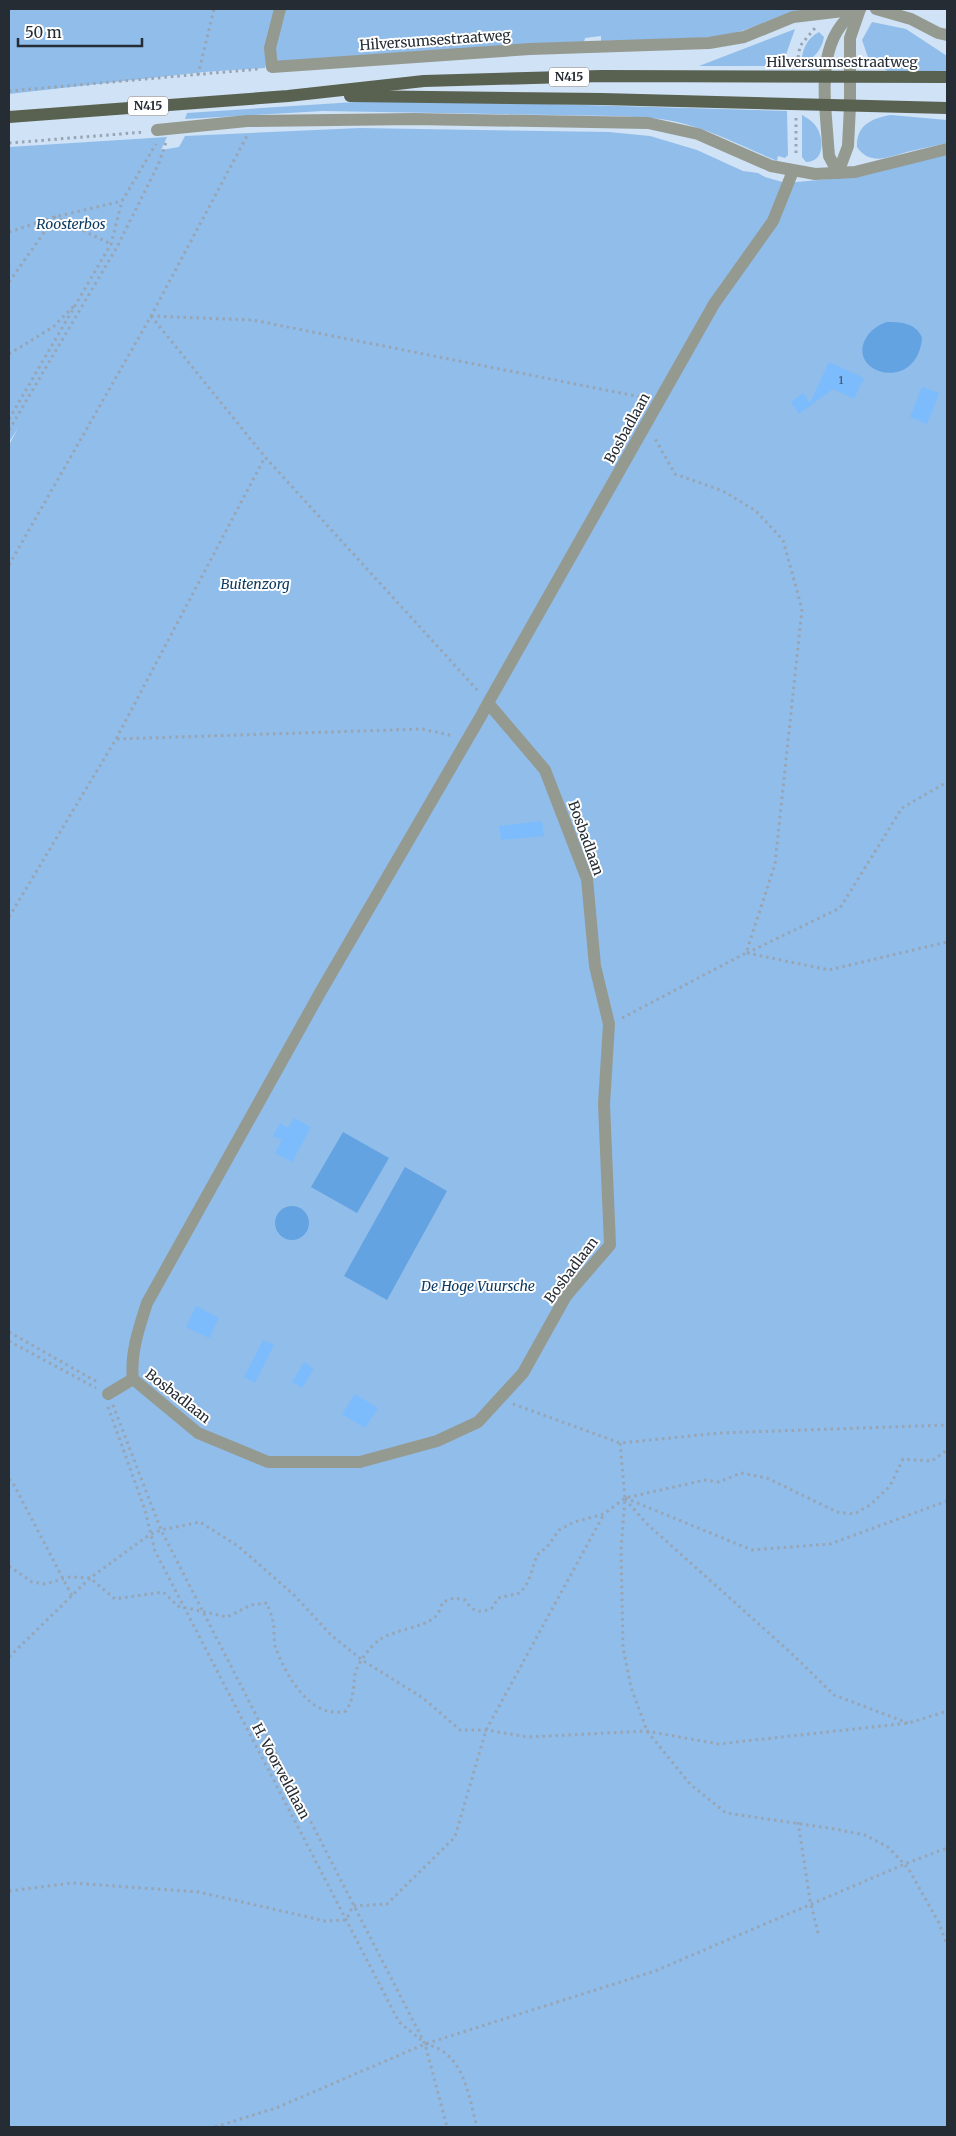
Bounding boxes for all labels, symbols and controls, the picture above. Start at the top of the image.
scale bar [18,15,141,47]
text: 50 m [25,23,62,42]
street label: Hilversumsestraatweg [359,26,512,54]
street label: Hilversumsestraatweg [766,53,918,71]
road number: N415 [549,68,589,86]
road number: N415 [128,96,168,115]
park label: Roosterbos [36,215,106,233]
house number: 1 [839,373,844,387]
street label: Bosbadlaan [600,390,654,466]
park label: Buitenzorg [220,575,290,593]
street label: Bosbadlaan [564,798,608,878]
street label: Bosbadlaan [540,1233,602,1307]
park label: De Hoge Vuursche [420,1277,535,1295]
street label: Bosbadlaan [142,1365,214,1427]
street label: H. Voorveldlaan [248,1720,314,1822]

